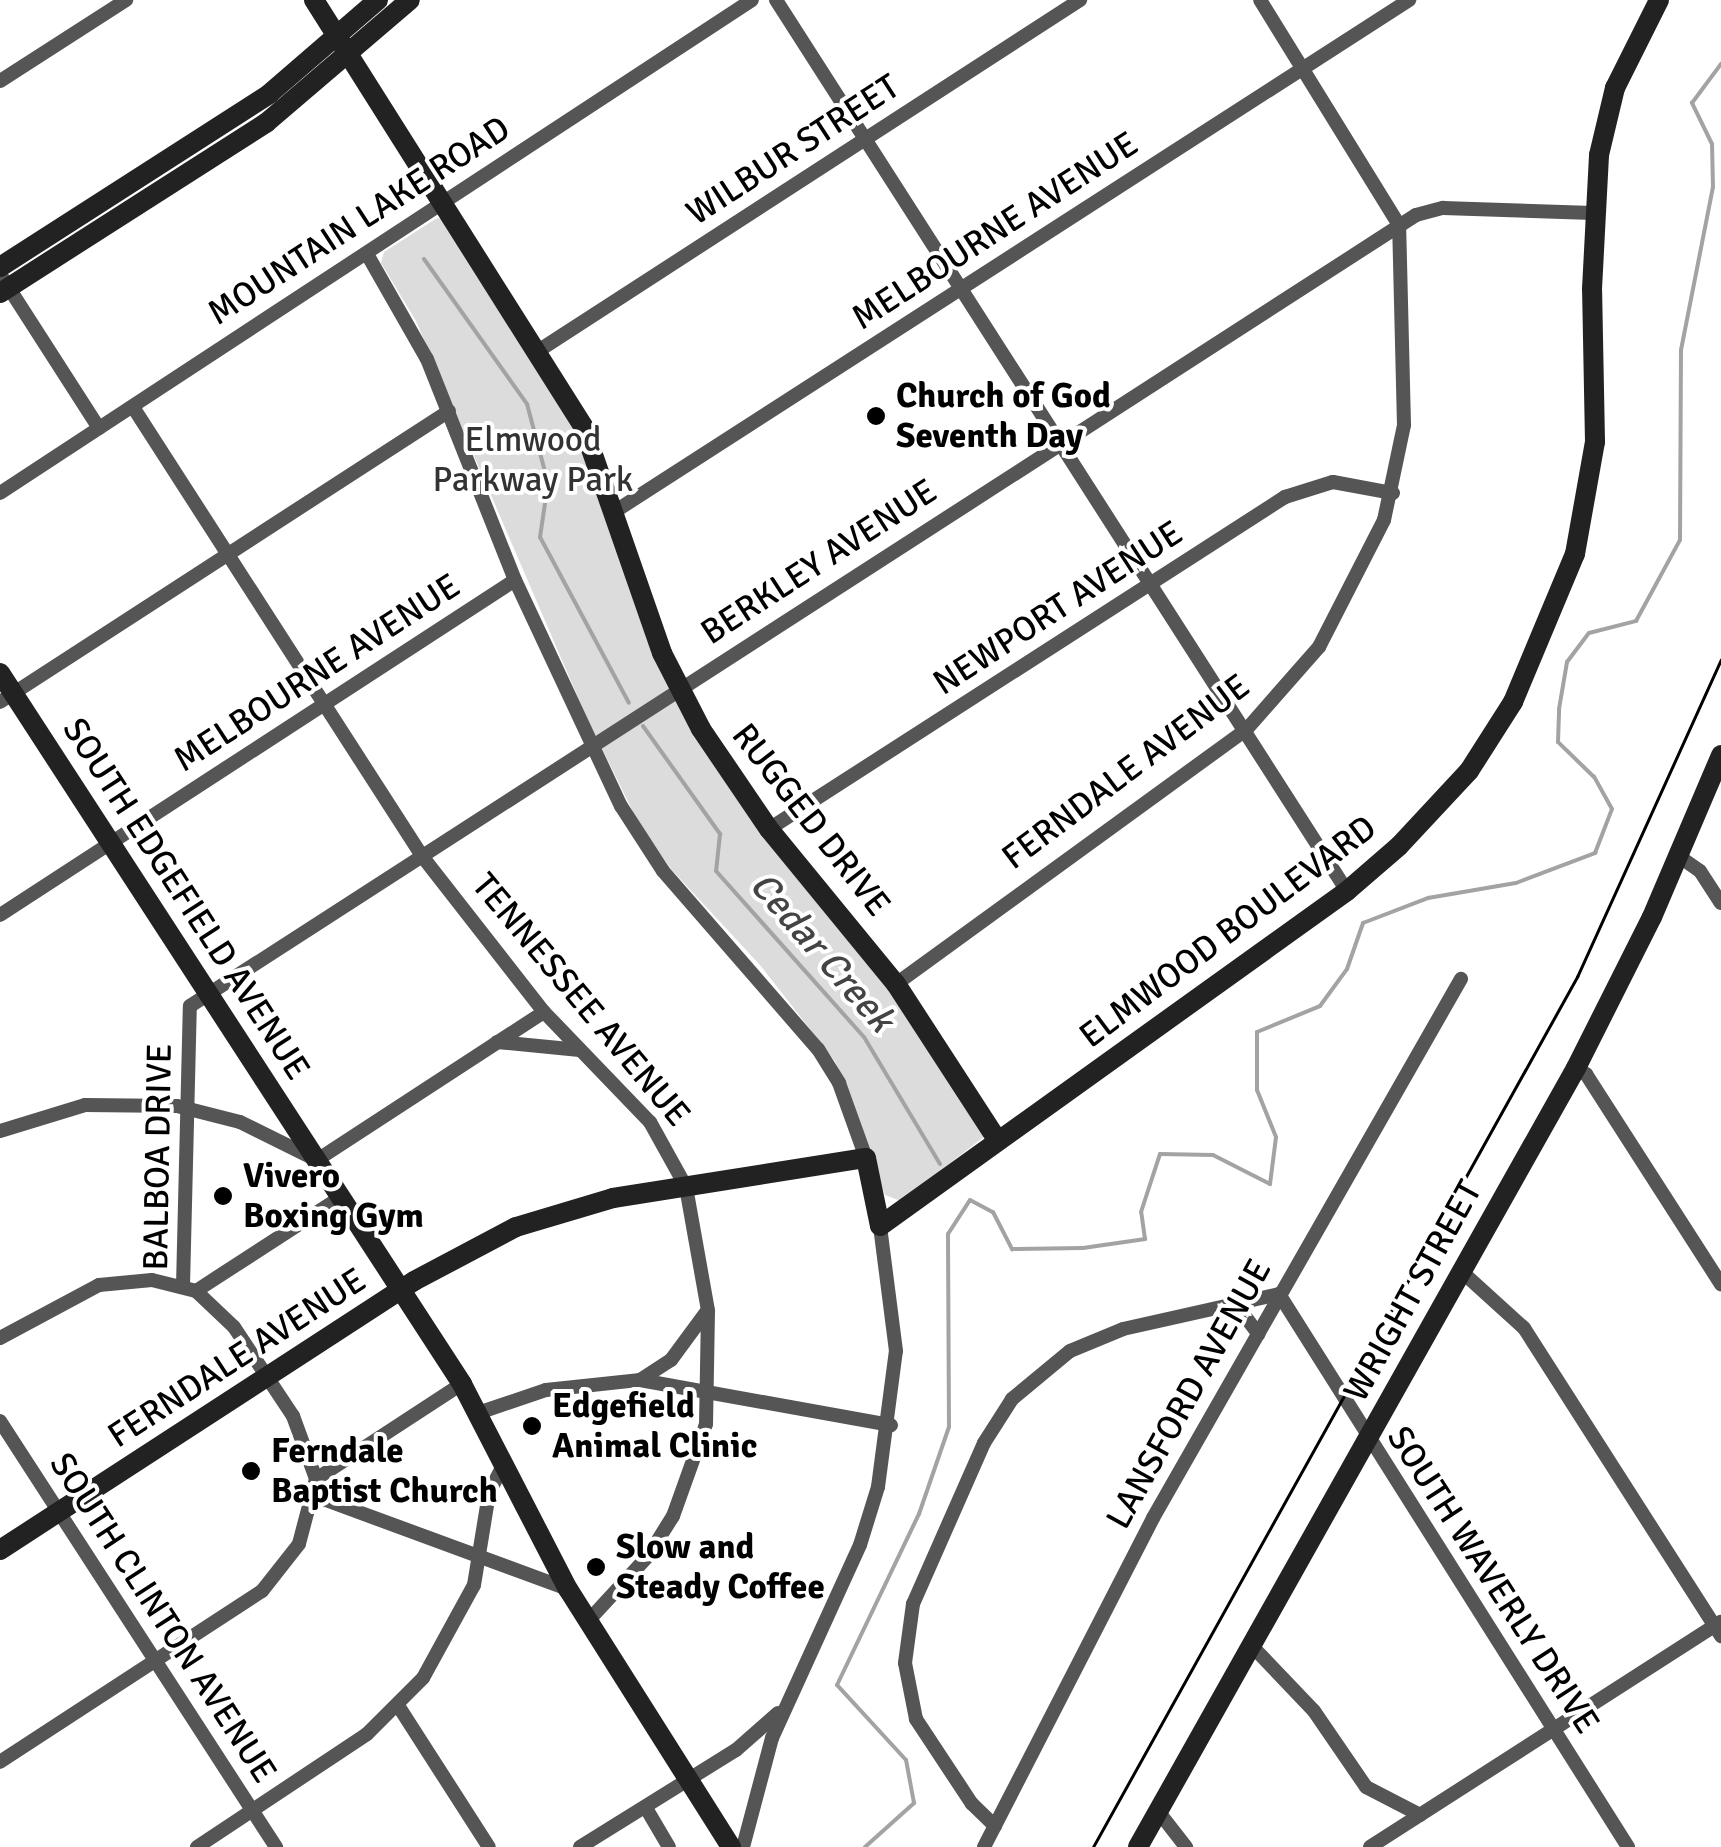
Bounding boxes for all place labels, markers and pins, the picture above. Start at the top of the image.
place label: Church of God Seventh Day [896,375,1111,457]
marker: Church of God Seventh Day [865,405,887,427]
place label: Vivero Boxing Gym [243,1155,424,1237]
marker: Vivero Boxing Gym [212,1185,234,1207]
place label: Edgefield Animal Clinic [552,1385,757,1467]
marker: Edgefield Animal Clinic [521,1415,543,1437]
place label: Ferndale Baptist Church [271,1430,498,1512]
marker: Ferndale Baptist Church [240,1460,262,1482]
place label: Slow and Steady Coffee [616,1526,825,1608]
marker: Slow and Steady Coffee [585,1556,607,1578]

